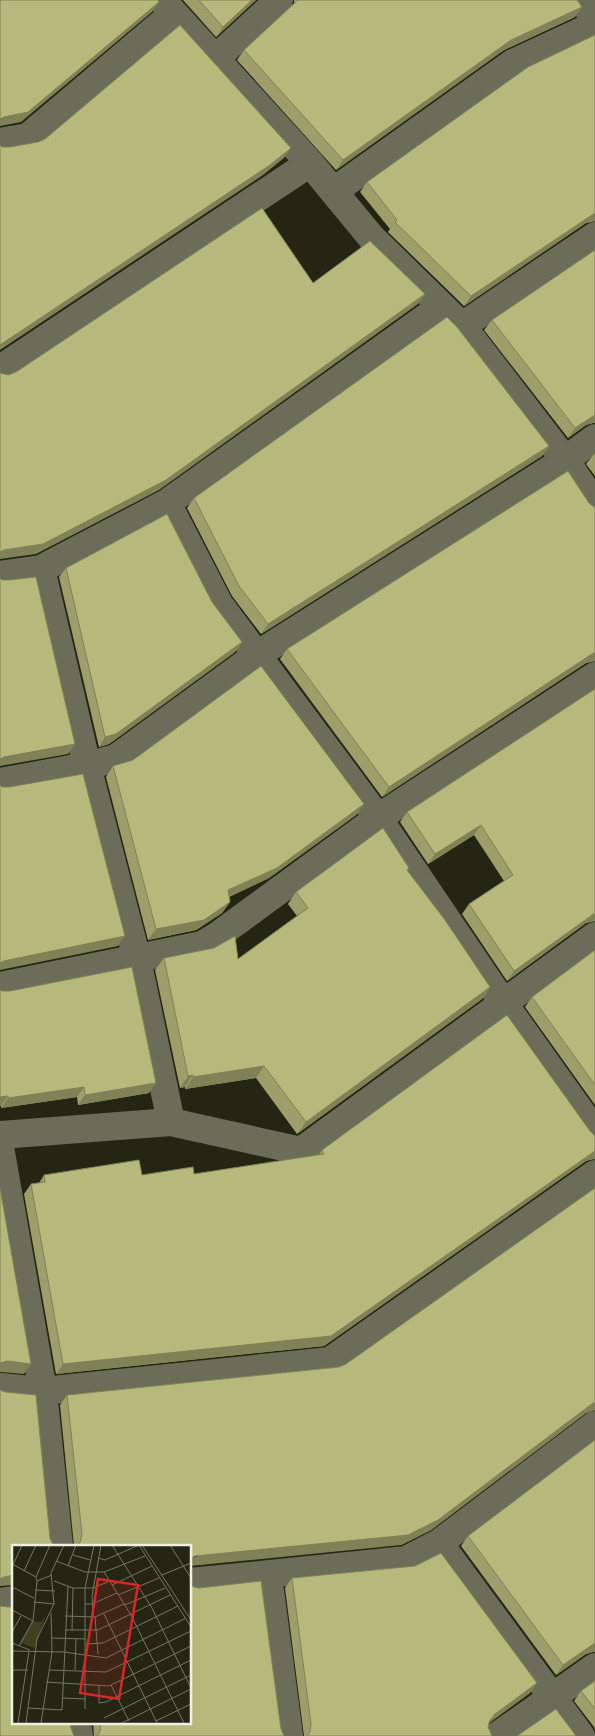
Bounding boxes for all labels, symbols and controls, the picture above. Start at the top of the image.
inset map [12,1545,191,1724]

